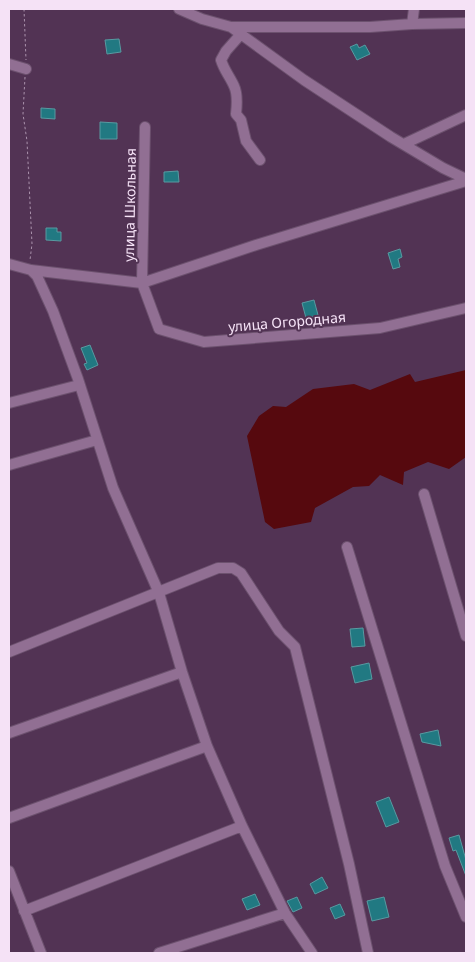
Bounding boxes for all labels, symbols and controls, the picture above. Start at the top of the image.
street label: улица Школьная [119,148,140,262]
street label: улица Огородная [227,307,347,336]

